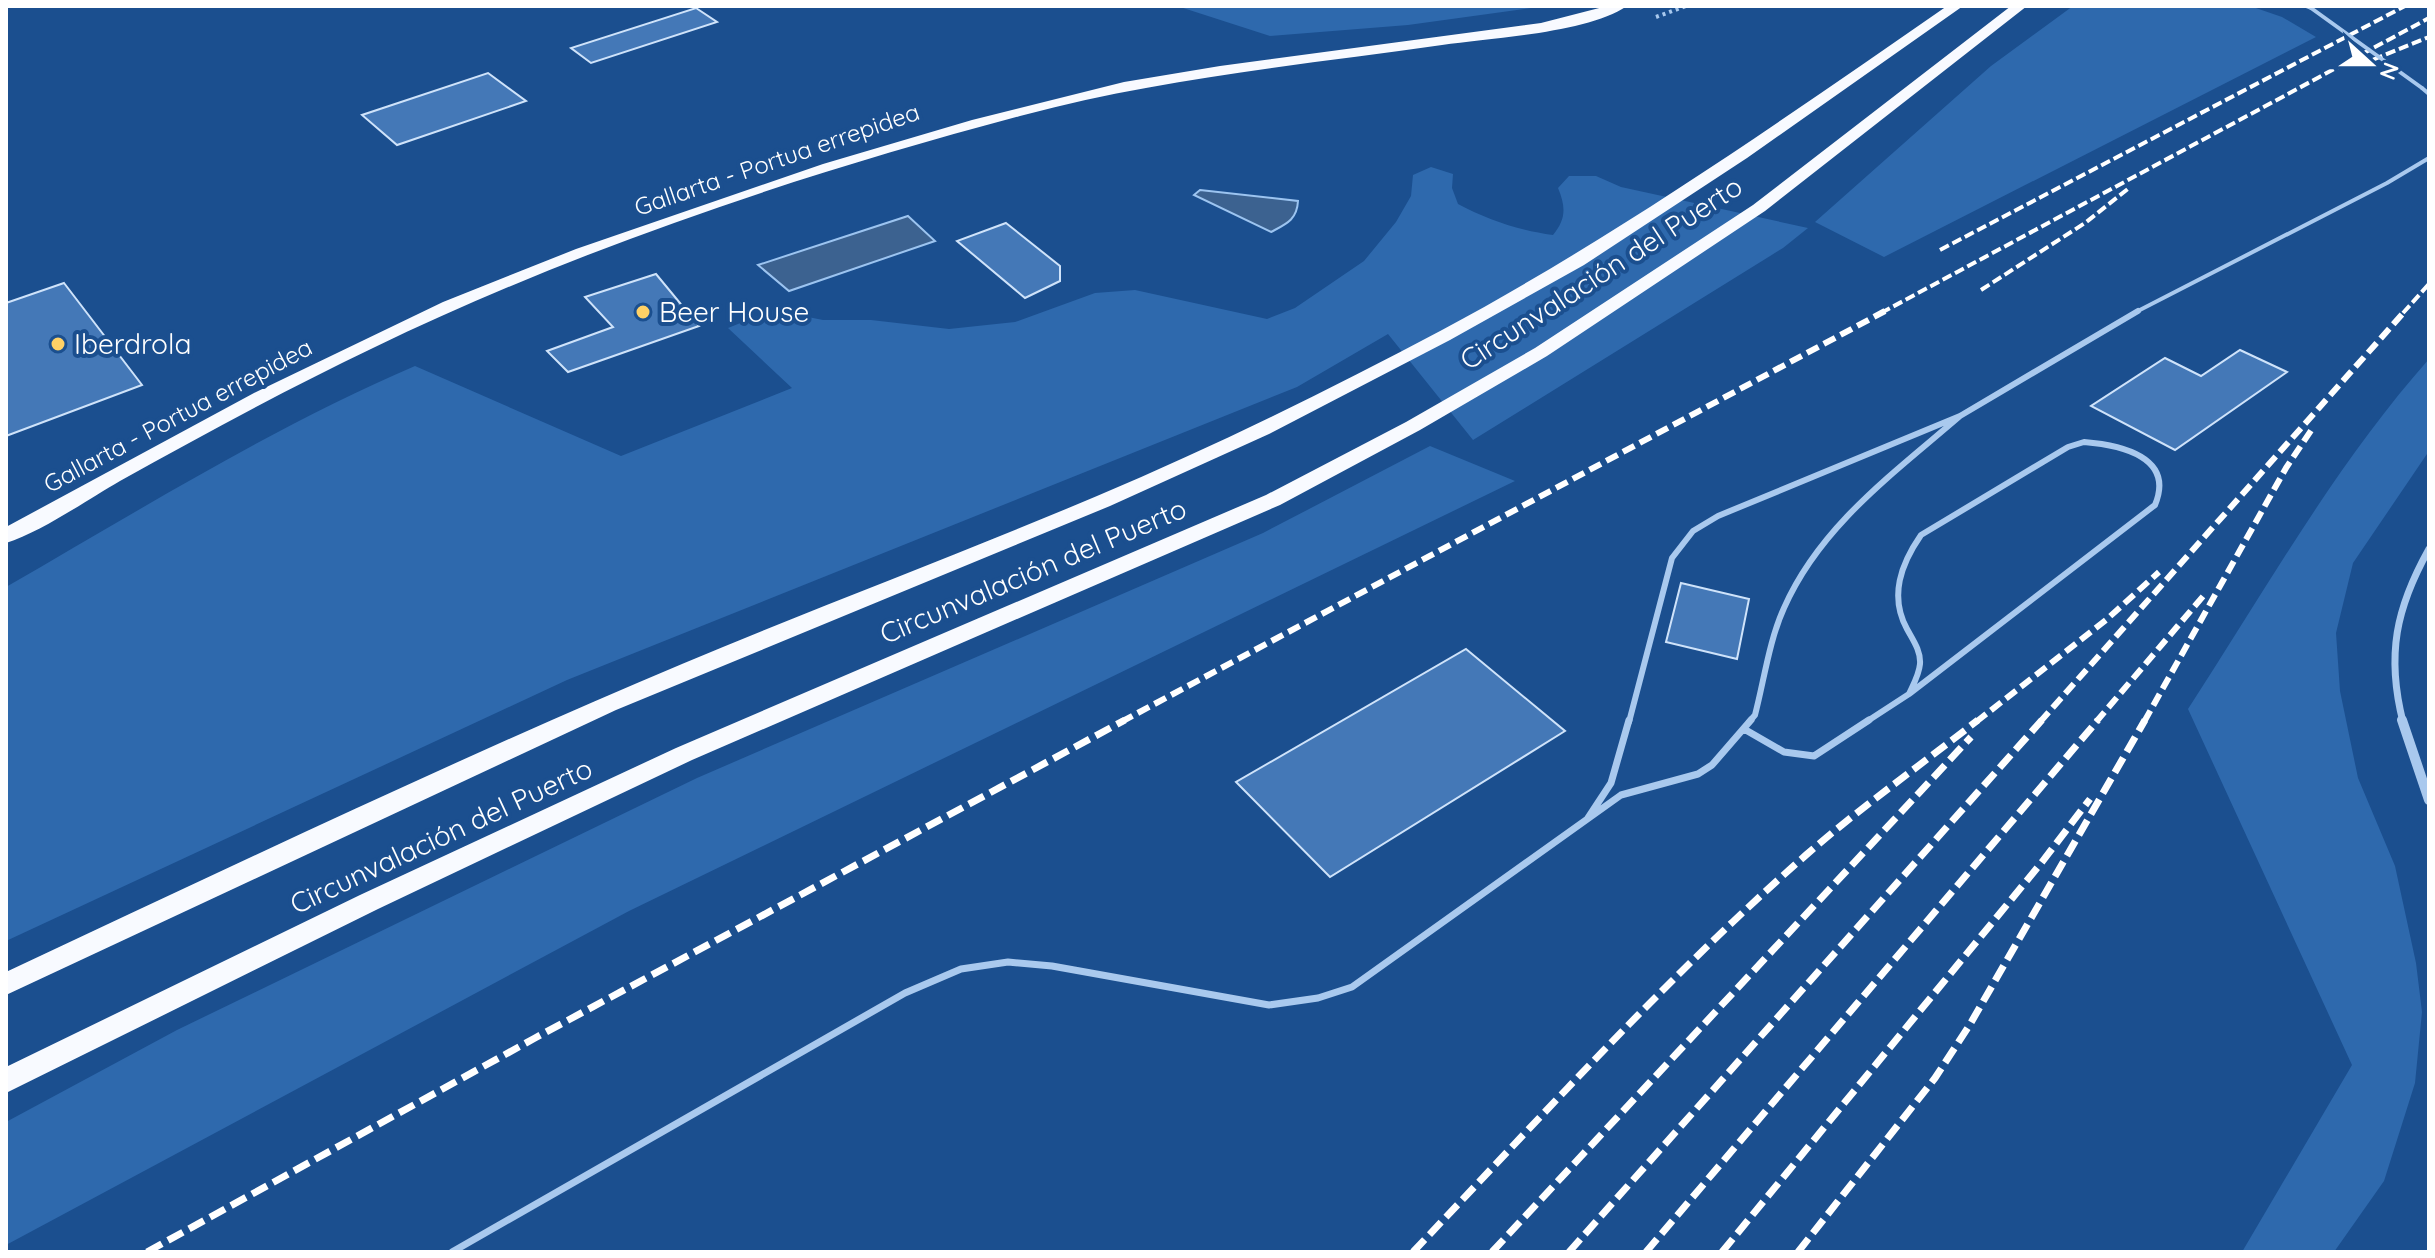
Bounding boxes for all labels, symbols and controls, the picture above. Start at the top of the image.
north arrow [2331,24,2411,104]
text: N [2374,59,2406,84]
street label: Gallarta - Portua errepidea [630,96,923,222]
street label: Circunvalación del Puerto [1453,168,1748,377]
place label: Beer House [659,294,809,329]
marker: Beer House [634,303,652,321]
place label: Iberdrola [74,326,191,361]
street label: Gallarta - Portua errepidea [38,332,317,499]
marker: Iberdrola [49,335,67,353]
street label: Circunvalación del Puerto [874,490,1191,651]
street label: Circunvalación del Puerto [284,750,598,921]

